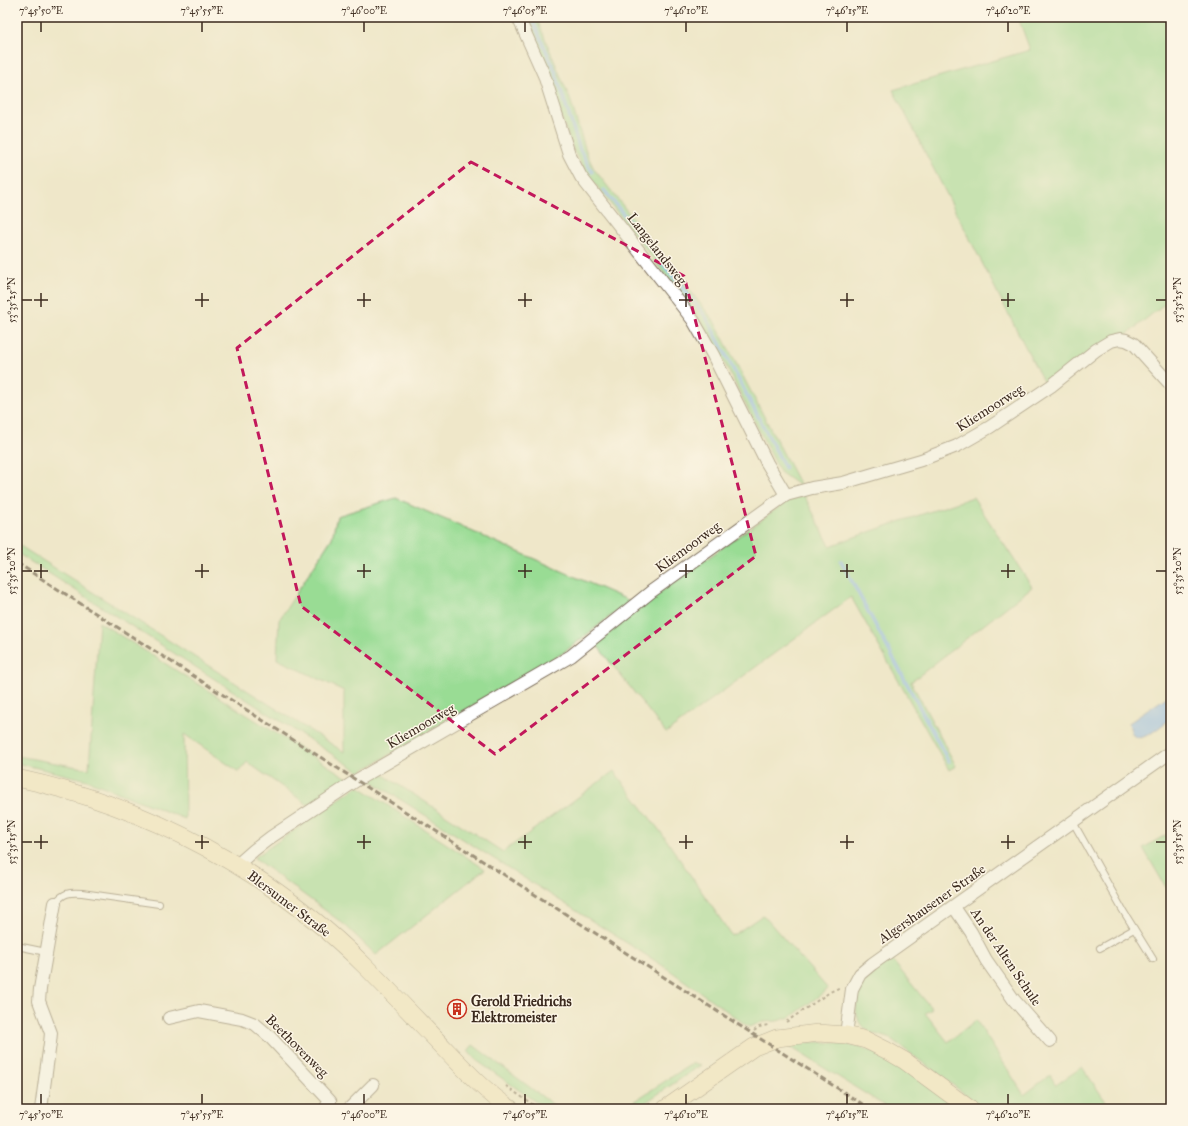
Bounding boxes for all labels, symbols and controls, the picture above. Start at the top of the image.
text: 7°45'50"E [19,5,63,17]
text: 7°45'55"E [181,5,223,17]
text: 7°46'00"E [341,5,387,17]
text: 7°46'05"E [503,5,547,17]
text: 7°46'10"E [664,5,708,17]
text: 7°46'15"E [826,5,868,17]
text: 7°46'20"E [986,5,1030,17]
street label: Langelandsweg [624,209,691,289]
text: 53°35'25"N [6,276,18,323]
text: 53°35'25"N [1172,276,1184,323]
street label: Kliemoorweg [953,380,1027,435]
street label: Kliemoorweg [652,517,724,576]
text: 53°35'20"N [6,547,18,595]
text: 53°35'20"N [1172,547,1184,595]
street label: Kliemoorweg [384,699,459,752]
text: 53°35'15"N [6,819,18,865]
text: 53°35'15"N [1172,819,1184,865]
street label: Algershausener Straße [874,861,989,948]
street label: Blersumer Straße [244,867,334,941]
street label: An der Alten Schule [966,904,1045,1009]
place label: Gerold Friedrichs Elektromeister [471,993,572,1026]
building icon: Gerold Friedrichs Elektromeister [446,998,468,1020]
street label: Beethovenweg [262,1011,332,1081]
text: 7°45'50"E [19,1109,63,1121]
text: 7°45'55"E [181,1109,223,1121]
text: 7°46'00"E [341,1109,387,1121]
text: 7°46'05"E [503,1109,547,1121]
text: 7°46'10"E [664,1109,708,1121]
text: 7°46'15"E [826,1109,868,1121]
text: 7°46'20"E [986,1109,1030,1121]

